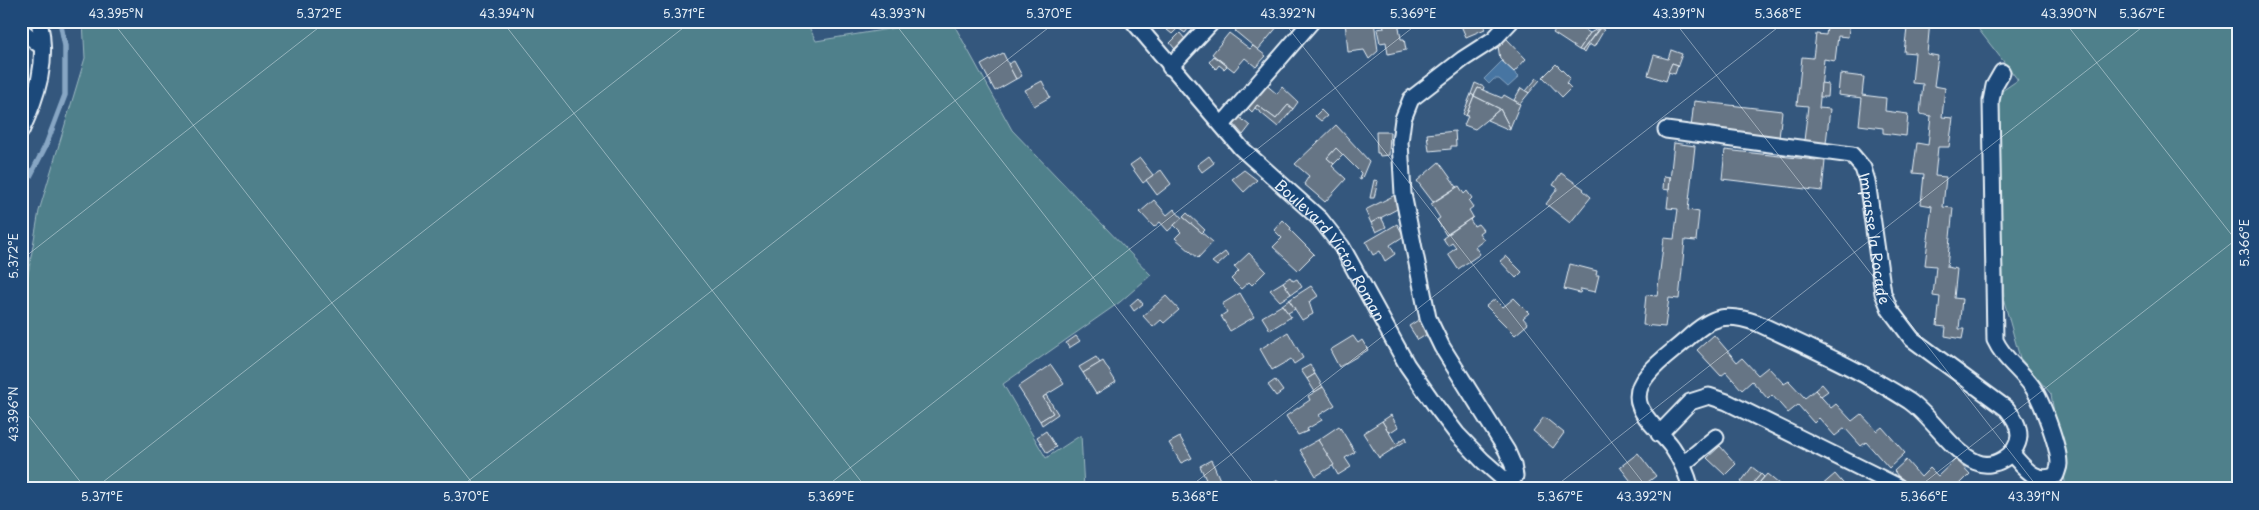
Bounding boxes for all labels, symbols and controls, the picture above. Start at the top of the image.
text: 43.395°N [88,4,144,22]
text: 5.372°E [296,4,342,22]
text: 43.394°N [479,4,535,22]
text: 5.371°E [663,4,705,22]
text: 43.393°N [870,4,926,22]
text: 5.370°E [1026,4,1072,22]
text: 43.392°N [1260,4,1316,22]
text: 5.369°E [1390,4,1437,22]
text: 43.391°N [1653,4,1705,22]
text: 5.368°E [1754,4,1802,22]
text: 43.390°N [2041,4,2097,22]
text: 5.367°E [2119,4,2165,22]
street label: Impasse la Rocade [1854,169,1898,307]
street label: Boulevard Victor Roman [1271,173,1392,325]
text: 5.366°E [2235,219,2253,267]
text: 5.372°E [4,233,22,279]
text: 43.396°N [4,386,22,442]
text: 5.371°E [81,487,123,505]
text: 5.370°E [443,487,489,505]
text: 5.369°E [808,487,855,505]
text: 5.368°E [1171,487,1219,505]
text: 5.367°E [1537,487,1583,505]
text: 43.392°N [1616,487,1672,505]
text: 5.366°E [1900,487,1948,505]
text: 43.391°N [2008,487,2060,505]

